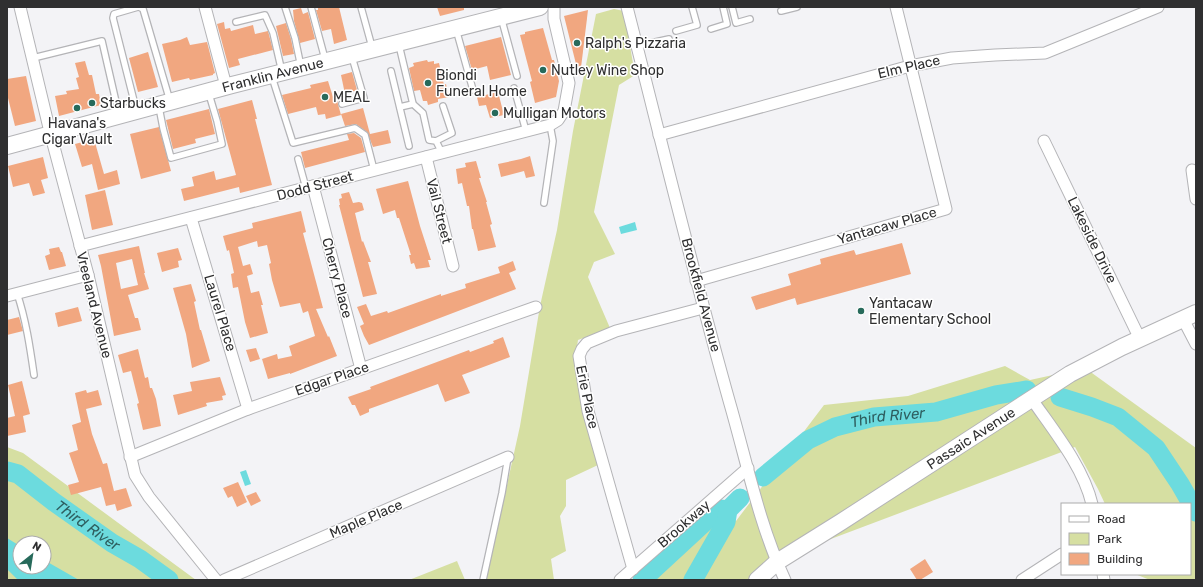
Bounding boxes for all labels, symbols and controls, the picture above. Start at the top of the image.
place label: Ralph's Pizzaria [585,35,686,52]
marker: Ralph's Pizzaria [572,38,582,48]
street label: Elm Place [876,52,942,82]
street label: Franklin Avenue [220,54,325,96]
place label: Nutley Wine Shop [551,62,664,79]
marker: Nutley Wine Shop [538,65,548,75]
place label: Biondi Funeral Home [436,67,527,100]
marker: Biondi Funeral Home [423,78,433,88]
place label: MEAL [333,89,370,106]
marker: MEAL [320,92,330,102]
place label: Starbucks [100,95,166,112]
marker: Starbucks [87,98,97,108]
marker: Havana's Cigar Vault [72,103,82,113]
place label: Mulligan Motors [503,105,606,122]
marker: Mulligan Motors [490,108,500,118]
place label: Havana's Cigar Vault [42,115,113,148]
street label: Dodd Street [275,168,355,204]
street label: Vail Street [423,177,455,246]
street label: Lakeside Drive [1064,194,1120,286]
street label: Yantacaw Place [835,204,939,248]
street label: Cherry Place [318,236,356,320]
street label: Brookfield Avenue [678,236,724,354]
street label: Vreeland Avenue [73,250,116,360]
street label: Laurel Place [200,272,240,354]
place label: Yantacaw Elementary School [869,295,991,328]
marker: Yantacaw Elementary School [856,306,866,316]
street label: Edgar Place [293,358,371,400]
street label: Erie Place [572,364,602,430]
street label: Passaic Avenue [923,403,1018,473]
water label: Third River [848,404,927,432]
street label: Maple Place [327,496,405,542]
street label: Brookway [654,496,714,551]
water label: Third River [52,497,124,555]
legend [1061,503,1191,575]
text: Road [1097,512,1125,526]
text: Park [1097,532,1123,546]
north arrow [12,535,52,575]
text: N [30,539,43,554]
text: Building [1097,552,1143,566]

